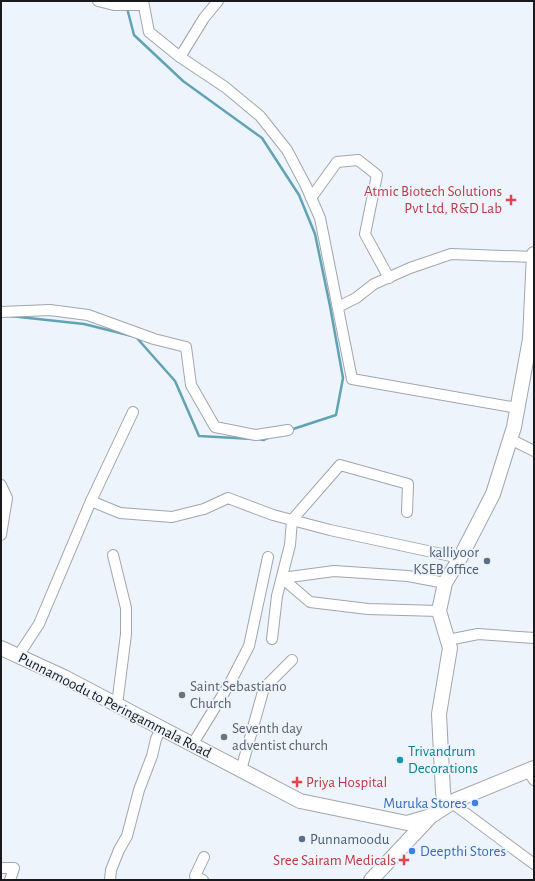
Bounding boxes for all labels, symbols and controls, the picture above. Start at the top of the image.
place label: Atmic Biotech Solutions Pvt Ltd, R&D Lab [364,184,502,216]
marker: Atmic Biotech Solutions Pvt Ltd, R&D Lab [505,194,517,206]
place label: kalliyoor KSEB office [413,545,479,577]
marker: kalliyoor KSEB office [482,556,492,566]
street label: Punnamoodu to Peringammala Road [16,650,214,761]
place label: Saint Sebastiano Church [190,679,287,711]
marker: Saint Sebastiano Church [177,690,187,700]
place label: Seventh day adventist church [232,721,328,753]
marker: Seventh day adventist church [219,732,229,742]
place label: Trivandrum Decorations [408,744,478,776]
marker: Trivandrum Decorations [395,755,405,765]
place label: Priya Hospital [306,775,387,790]
marker: Priya Hospital [291,776,303,788]
place label: Muruka Stores [383,796,467,811]
marker: Muruka Stores [470,798,480,808]
place label: Punnamoodu [310,832,390,847]
marker: Punnamoodu [297,834,307,844]
place label: Deepthi Stores [420,844,506,859]
marker: Deepthi Stores [407,846,417,856]
place label: Sree Sairam Medicals [273,853,396,868]
marker: Sree Sairam Medicals [399,855,409,865]

